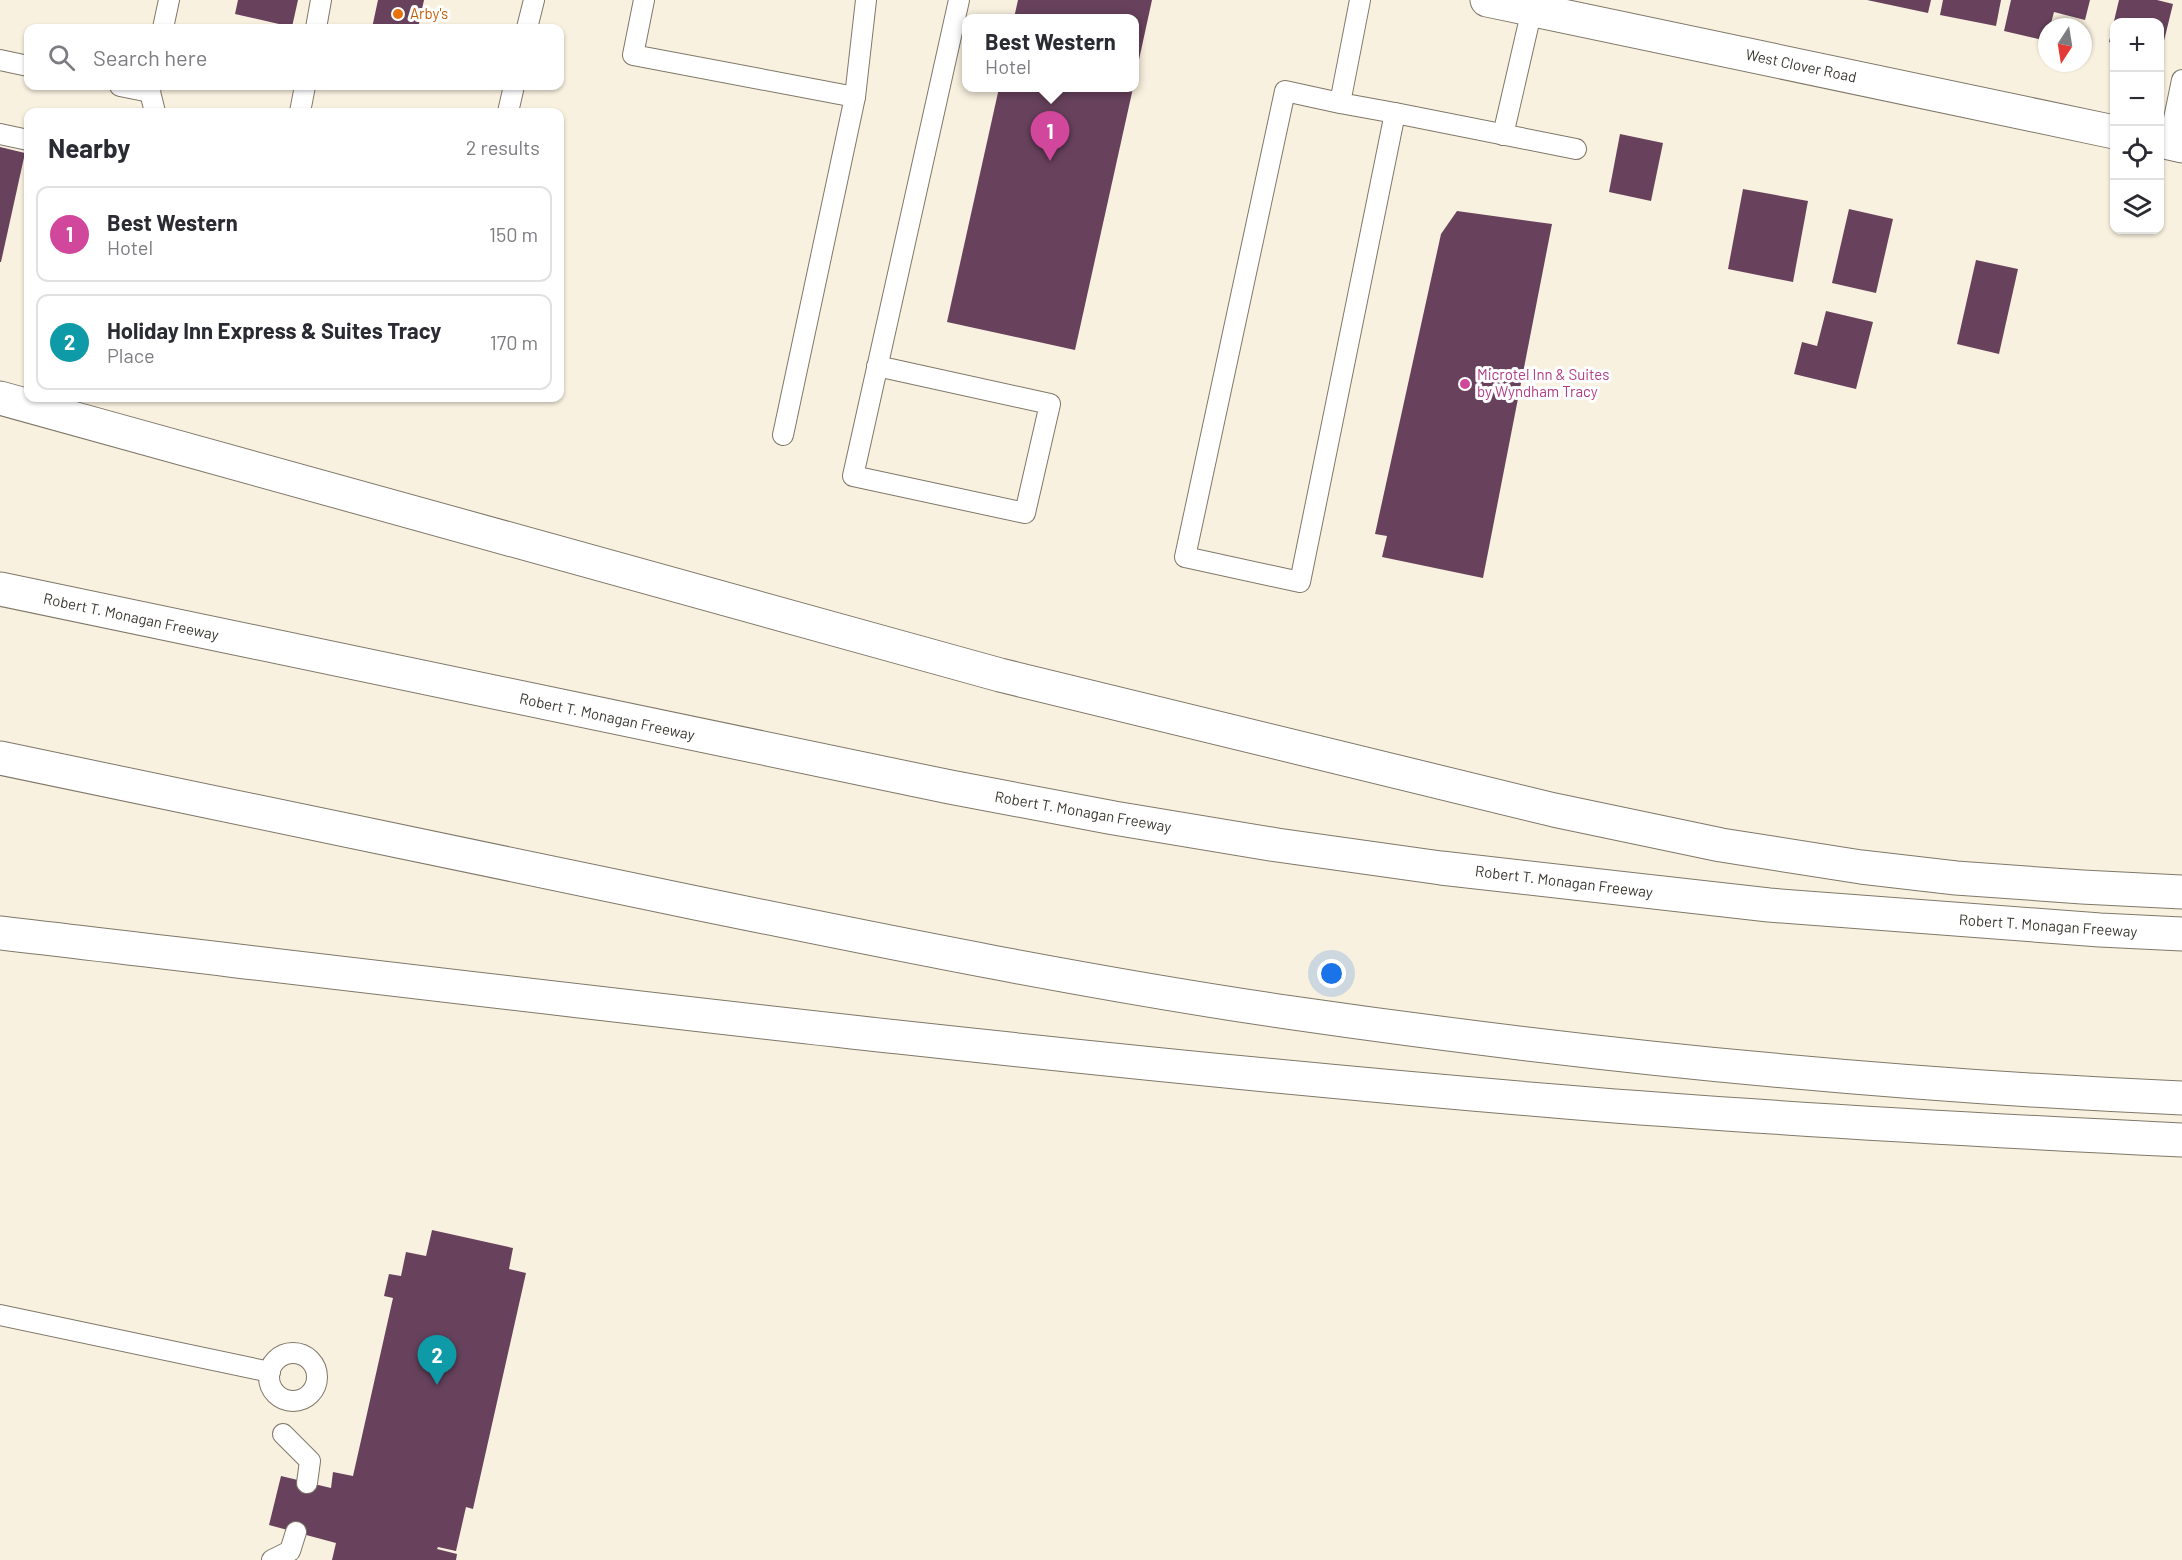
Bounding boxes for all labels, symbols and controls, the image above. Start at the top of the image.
place label: Arby's [410,4,448,22]
marker: Arby's [391,7,405,21]
popup [962,14,1139,92]
north arrow [2038,18,2092,72]
map controls [2110,18,2164,234]
button: + [2110,18,2164,72]
search box [24,24,564,90]
text: Best Western [985,28,1116,54]
icon: search [45,41,78,74]
text: Search here [93,44,207,70]
street label: West Clover Road [1744,44,1858,86]
text: Hotel [985,54,1031,78]
button: − [2110,72,2164,126]
pin: 1 [1030,112,1070,161]
button: locate [2110,126,2164,180]
text: Nearby [48,132,130,163]
text: 2 results [466,135,540,159]
button: layers [2110,180,2164,234]
text: Best Western [107,209,238,235]
text: 1 [66,222,73,246]
text: 150 m [489,222,538,246]
text: Hotel [107,235,153,259]
text: Holiday Inn Express & Suites Tracy [107,317,441,343]
text: 2 [64,330,75,354]
text: 170 m [490,330,538,354]
text: Place [107,343,155,367]
place label: Microtel Inn & Suites by Wyndham Tracy [1477,365,1609,400]
marker: Microtel Inn & Suites by Wyndham Tracy [1458,377,1472,391]
street label: Robert T. Monagan Freeway [42,589,221,643]
street label: Robert T. Monagan Freeway [518,689,697,743]
street label: Robert T. Monagan Freeway [994,787,1173,835]
street label: Robert T. Monagan Freeway [1474,861,1654,901]
street label: Robert T. Monagan Freeway [1958,910,2138,940]
your location [1317,959,1346,988]
pin: 2 [418,1336,456,1385]

